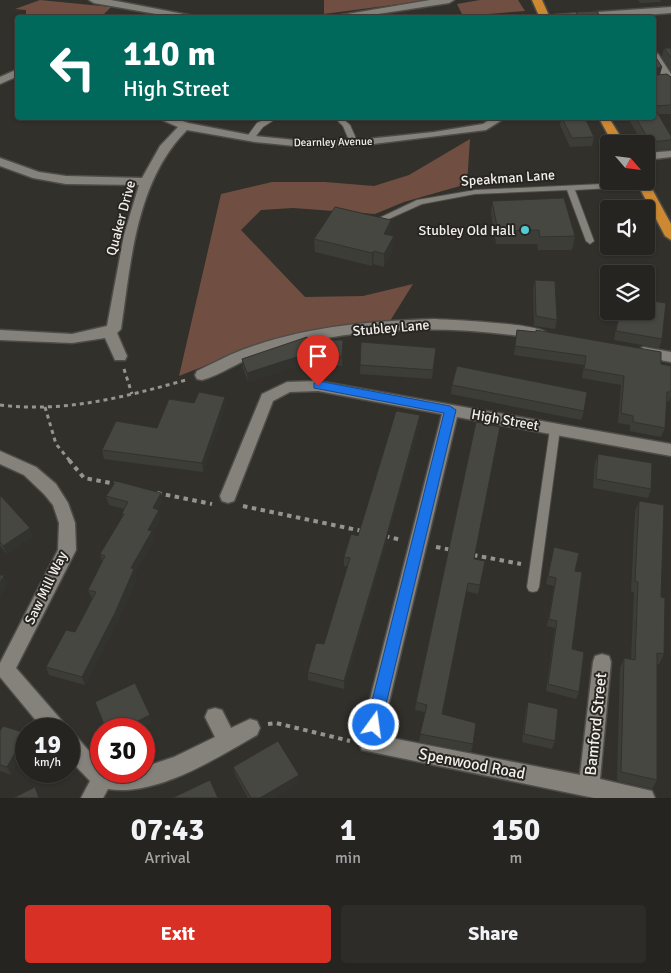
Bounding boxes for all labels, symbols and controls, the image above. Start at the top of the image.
text: 110 m [123,32,216,75]
icon: left [40,35,105,100]
text: High Street [123,75,230,102]
street label: Dearnley Avenue [294,135,372,149]
north arrow [600,135,655,190]
map controls [600,135,655,320]
street label: Speakman Lane [460,166,556,190]
street label: Quaker Drive [103,179,139,257]
button: sound [600,200,655,255]
place label: Stubley Old Hall [419,222,515,239]
marker: Stubley Old Hall [519,224,531,236]
button: layers [600,265,655,320]
street label: Stubley Lane [352,316,430,340]
pin [297,335,339,386]
icon: arrive [304,342,332,370]
street label: High Street [470,406,540,434]
street label: Saw Mill Way [21,548,71,627]
street label: Bamford Street [581,671,611,777]
position arrow [347,698,399,750]
speed limit sign: 30 [90,718,155,783]
text: 19 [34,729,61,760]
street label: Spenwood Road [417,744,527,784]
text: km/h [34,755,61,770]
text: 07:43 [131,812,204,849]
text: 1 [340,812,356,849]
text: 150 [492,812,540,849]
text: Arrival [144,848,191,868]
text: min [335,848,361,868]
text: m [510,848,522,868]
button: Exit [25,905,331,963]
button: Share [341,905,646,963]

